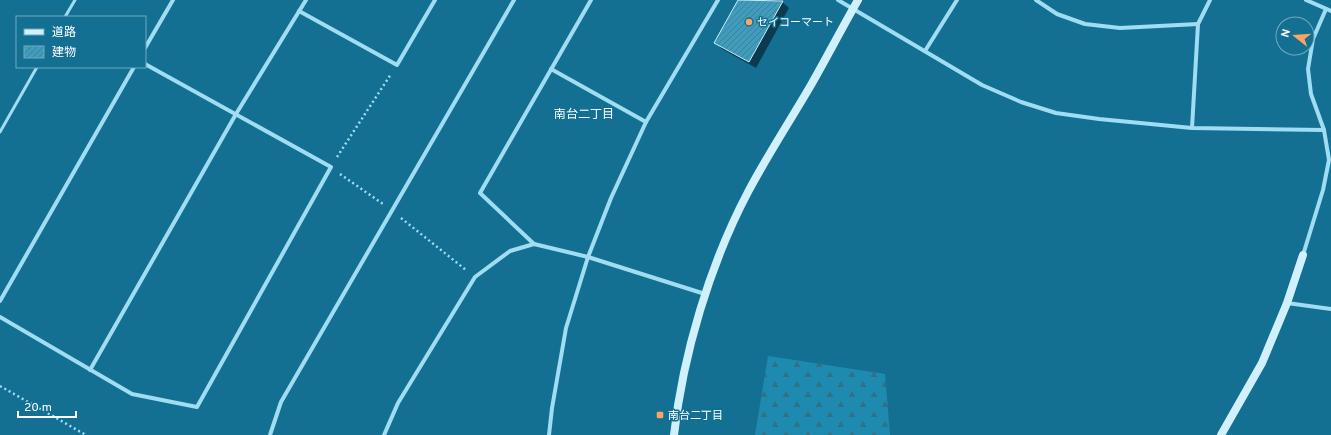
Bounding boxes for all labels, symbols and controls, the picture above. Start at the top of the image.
legend [16,16,146,68]
place label: セイコーマート [757,16,834,30]
north arrow [1275,16,1315,56]
marker: セイコーマート [744,17,754,27]
text: 道路 [52,25,76,41]
text: N [1279,28,1294,39]
text: 建物 [52,45,76,61]
district label: 南台二丁目 [554,107,614,123]
scale bar [18,393,76,419]
text: 20 m [24,400,52,416]
place label: 南台二丁目 [668,409,723,423]
marker: 南台二丁目 [655,410,665,420]

